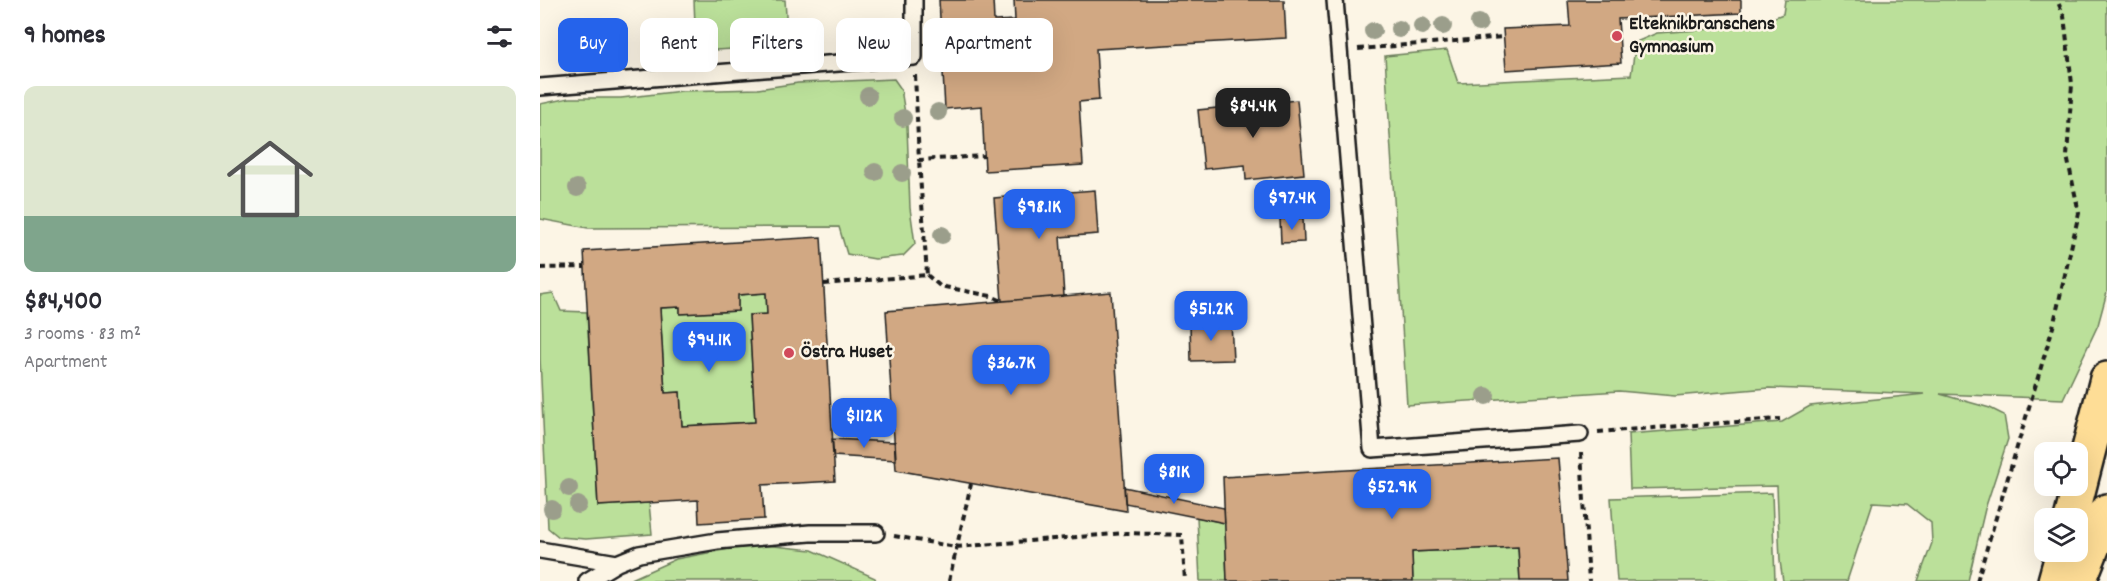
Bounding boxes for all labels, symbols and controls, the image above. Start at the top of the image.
place label: Elteknikbranschens Gymnasium [1629,11,1775,62]
text: 9 homes [24,18,106,55]
chip: Buy [558,18,628,72]
chip: Rent [640,18,718,72]
chip: Filters [730,18,824,72]
chip: New [836,18,911,72]
chip: Apartment [923,18,1053,72]
icon: filters [483,20,516,53]
marker: Elteknikbranschens Gymnasium [1610,29,1624,43]
pin: $84.4K [1204,88,1302,139]
text: $84.4K [1229,93,1277,121]
icon: home [216,125,324,233]
pin: $97.4K [1243,180,1341,231]
text: $97.4K [1268,185,1316,213]
pin: $98.1K [990,189,1088,240]
text: $98.1K [1017,194,1061,222]
text: $84,400 [24,284,102,321]
pin: $51.2K [1162,291,1260,342]
text: $51.2K [1188,296,1234,324]
text: 3 rooms · 83 m² [24,321,141,349]
pin: $94.1K [660,322,758,373]
text: $94.1K [687,327,731,355]
place label: Östra Huset [801,339,893,367]
pin: $36.7K [962,345,1060,396]
marker: Östra Huset [782,346,796,360]
text: Apartment [24,349,107,377]
text: $36.7K [986,350,1036,378]
pin: $112K [822,398,906,449]
text: $112K [846,403,882,431]
map controls [2034,442,2088,562]
button: locate [2034,442,2088,496]
pin: $81K [1138,454,1210,505]
text: $81K [1158,459,1190,487]
pin: $52.9K [1343,469,1441,520]
text: $52.9K [1367,474,1417,502]
button: layers [2034,508,2088,562]

